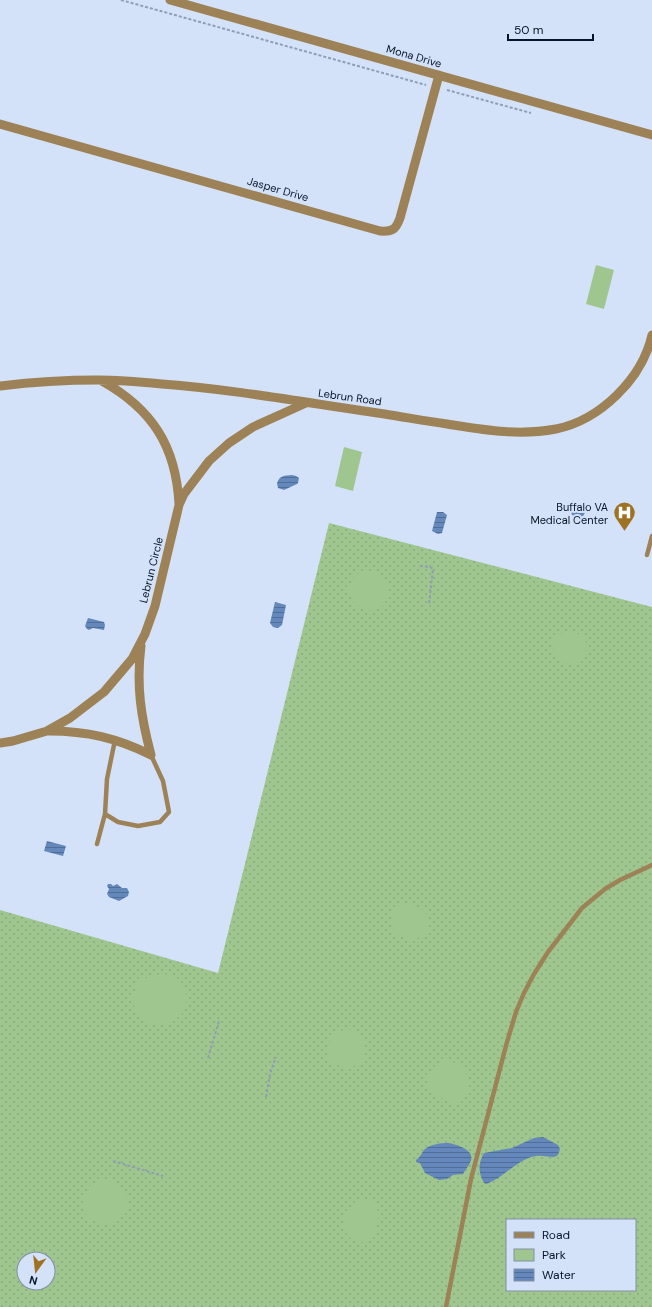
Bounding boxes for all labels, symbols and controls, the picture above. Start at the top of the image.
scale bar [508,16,593,42]
text: 50 m [514,22,543,38]
street label: Mona Drive [385,41,443,71]
street label: Jasper Drive [246,174,310,204]
street label: Lebrun Road [317,386,383,408]
place label: Buffalo VA Medical Center [530,500,608,527]
hospital icon: Buffalo VA Medical Center [611,500,637,533]
street label: Lebrun Circle [136,535,166,605]
legend [506,1219,636,1291]
text: Road [542,1227,570,1243]
text: Park [542,1247,566,1263]
north arrow [16,1251,56,1291]
text: Water [542,1267,576,1283]
text: N [28,1273,39,1288]

